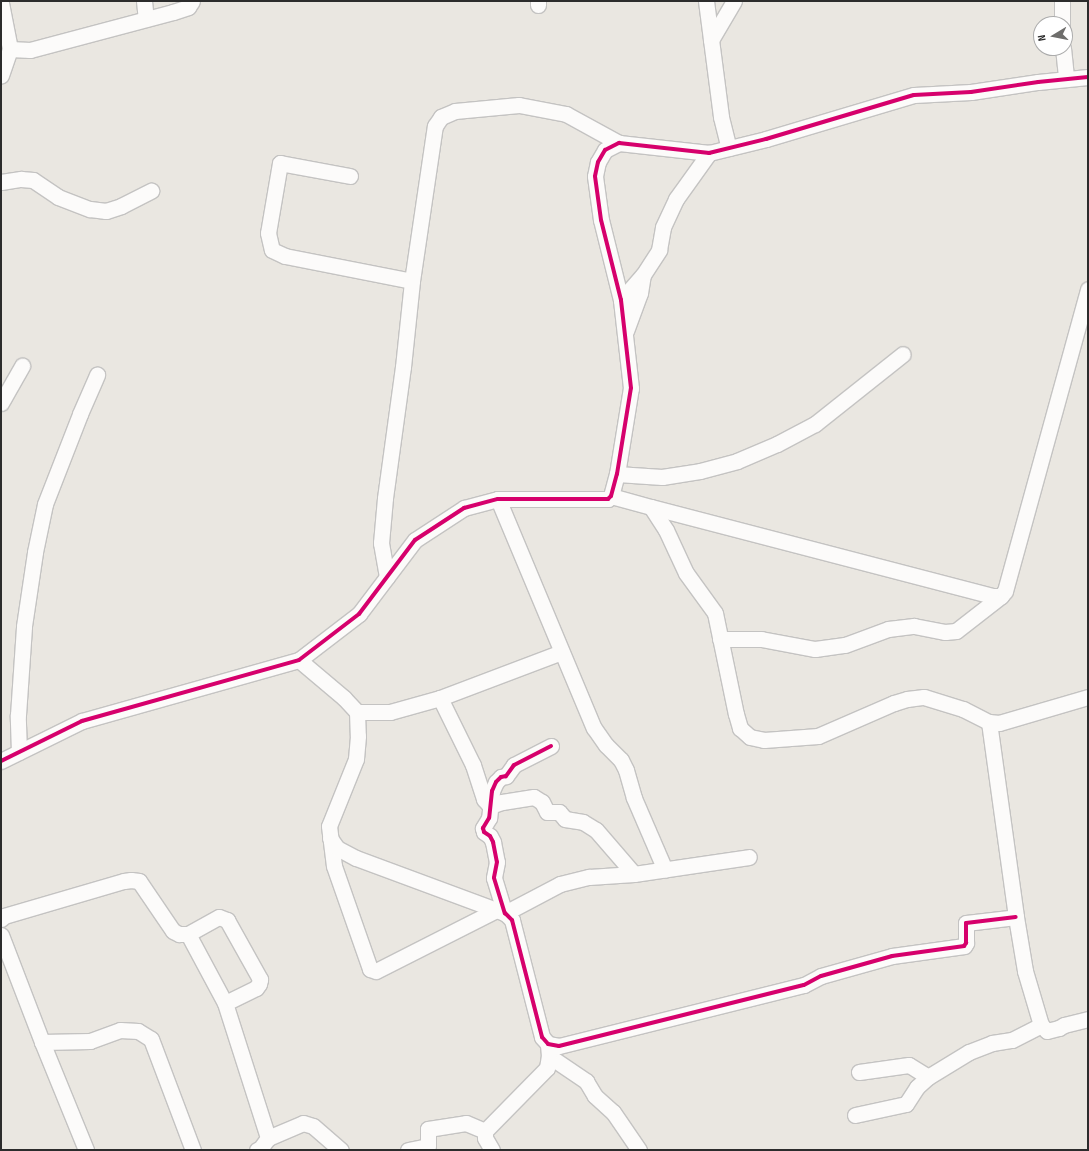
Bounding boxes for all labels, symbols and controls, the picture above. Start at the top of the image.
north arrow [1033,16,1073,56]
text: N [1035,34,1049,42]

